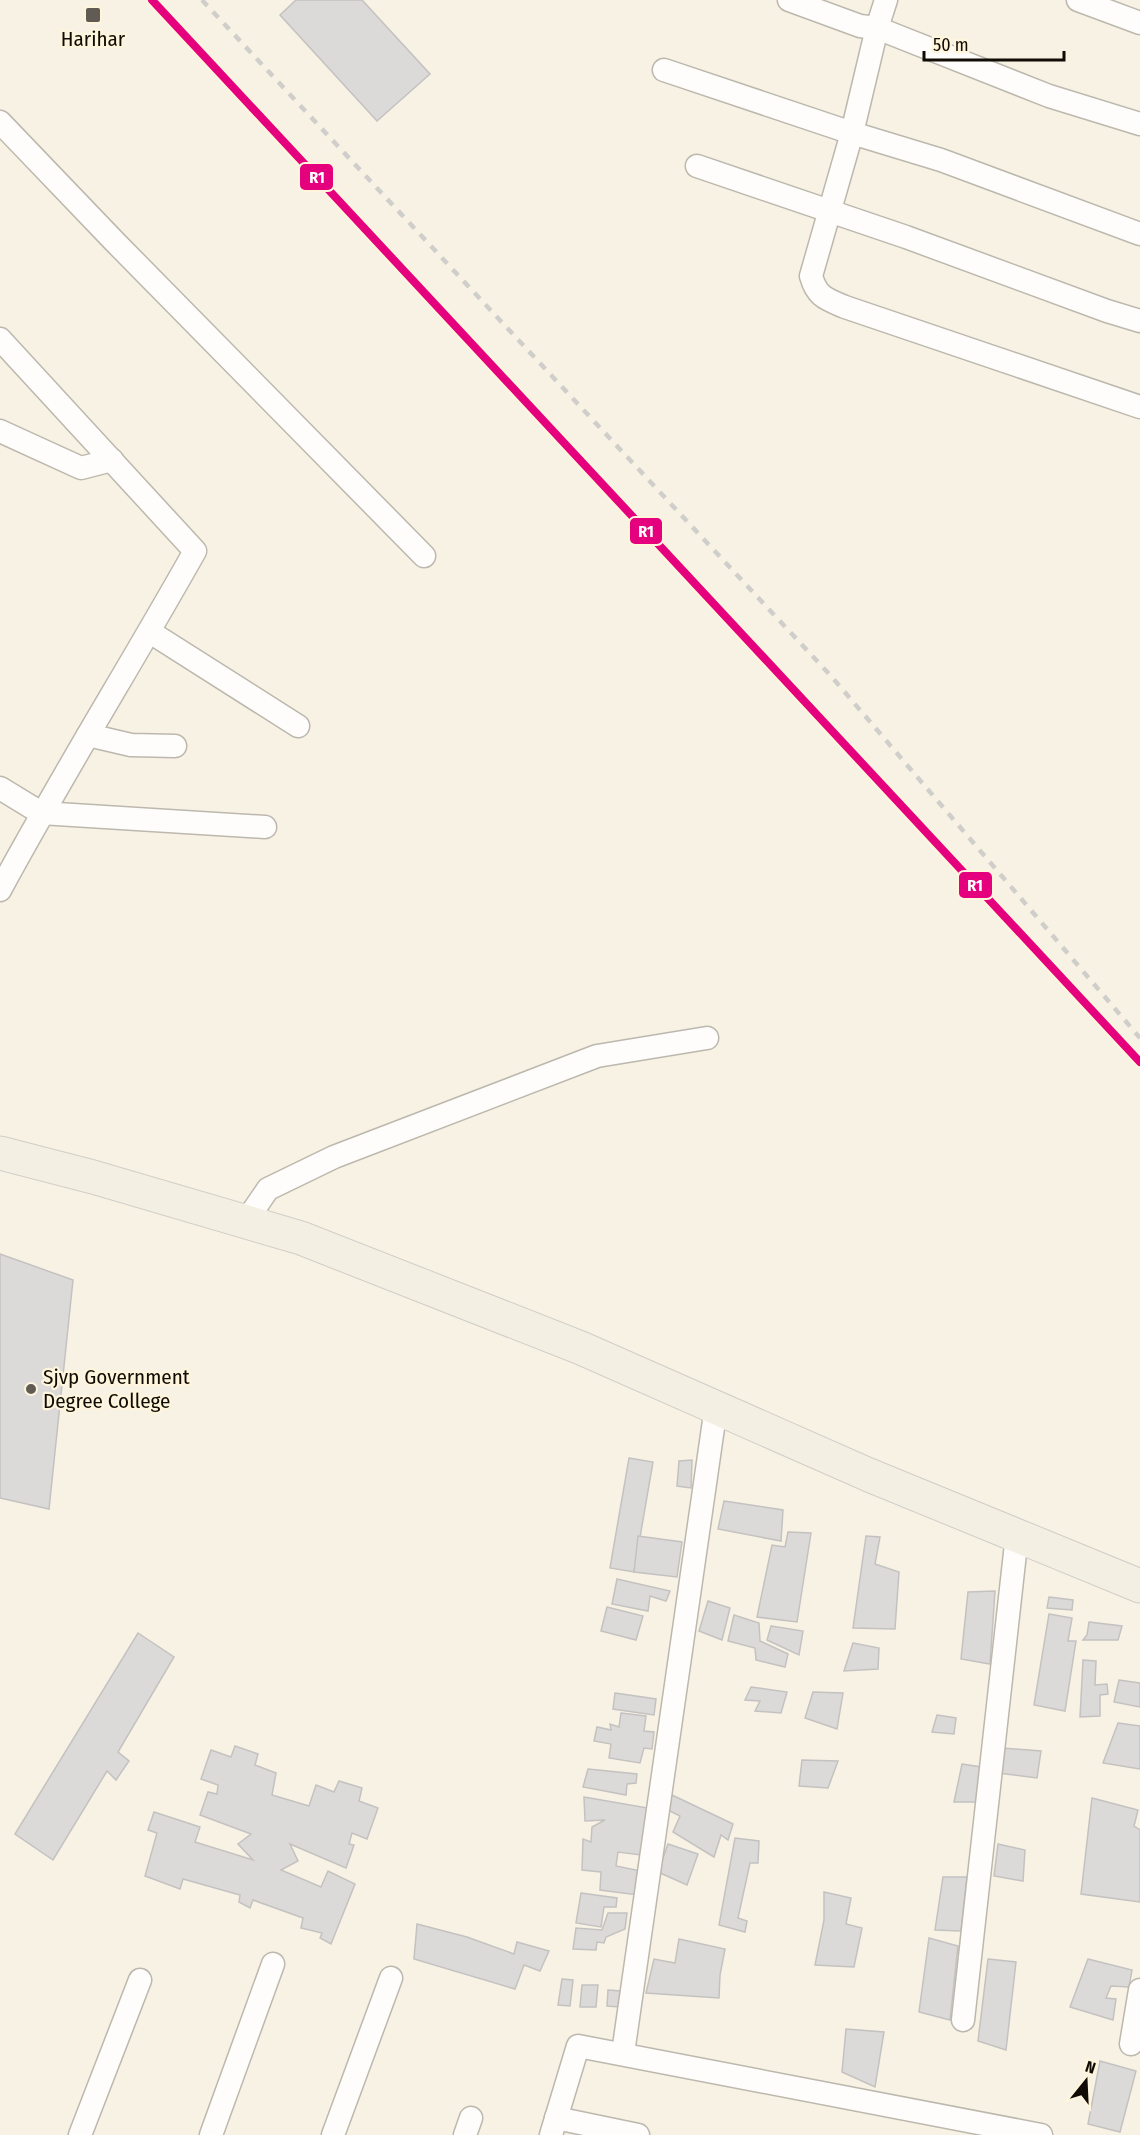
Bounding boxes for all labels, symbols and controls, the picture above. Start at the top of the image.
marker: Harihar [84,6,102,24]
scale bar [924,24,1064,62]
place label: Harihar [61,26,126,52]
text: 50 m [933,34,969,56]
line badge: R1 [299,163,334,191]
text: R1 [309,168,325,187]
line badge: R1 [629,517,663,545]
text: R1 [638,522,654,541]
line badge: R1 [958,871,993,899]
text: R1 [967,876,983,895]
place label: Sjvp Government Degree College [43,1364,190,1414]
marker: Sjvp Government Degree College [24,1382,38,1396]
north arrow [1056,2051,1116,2111]
text: N [1083,2057,1098,2078]

